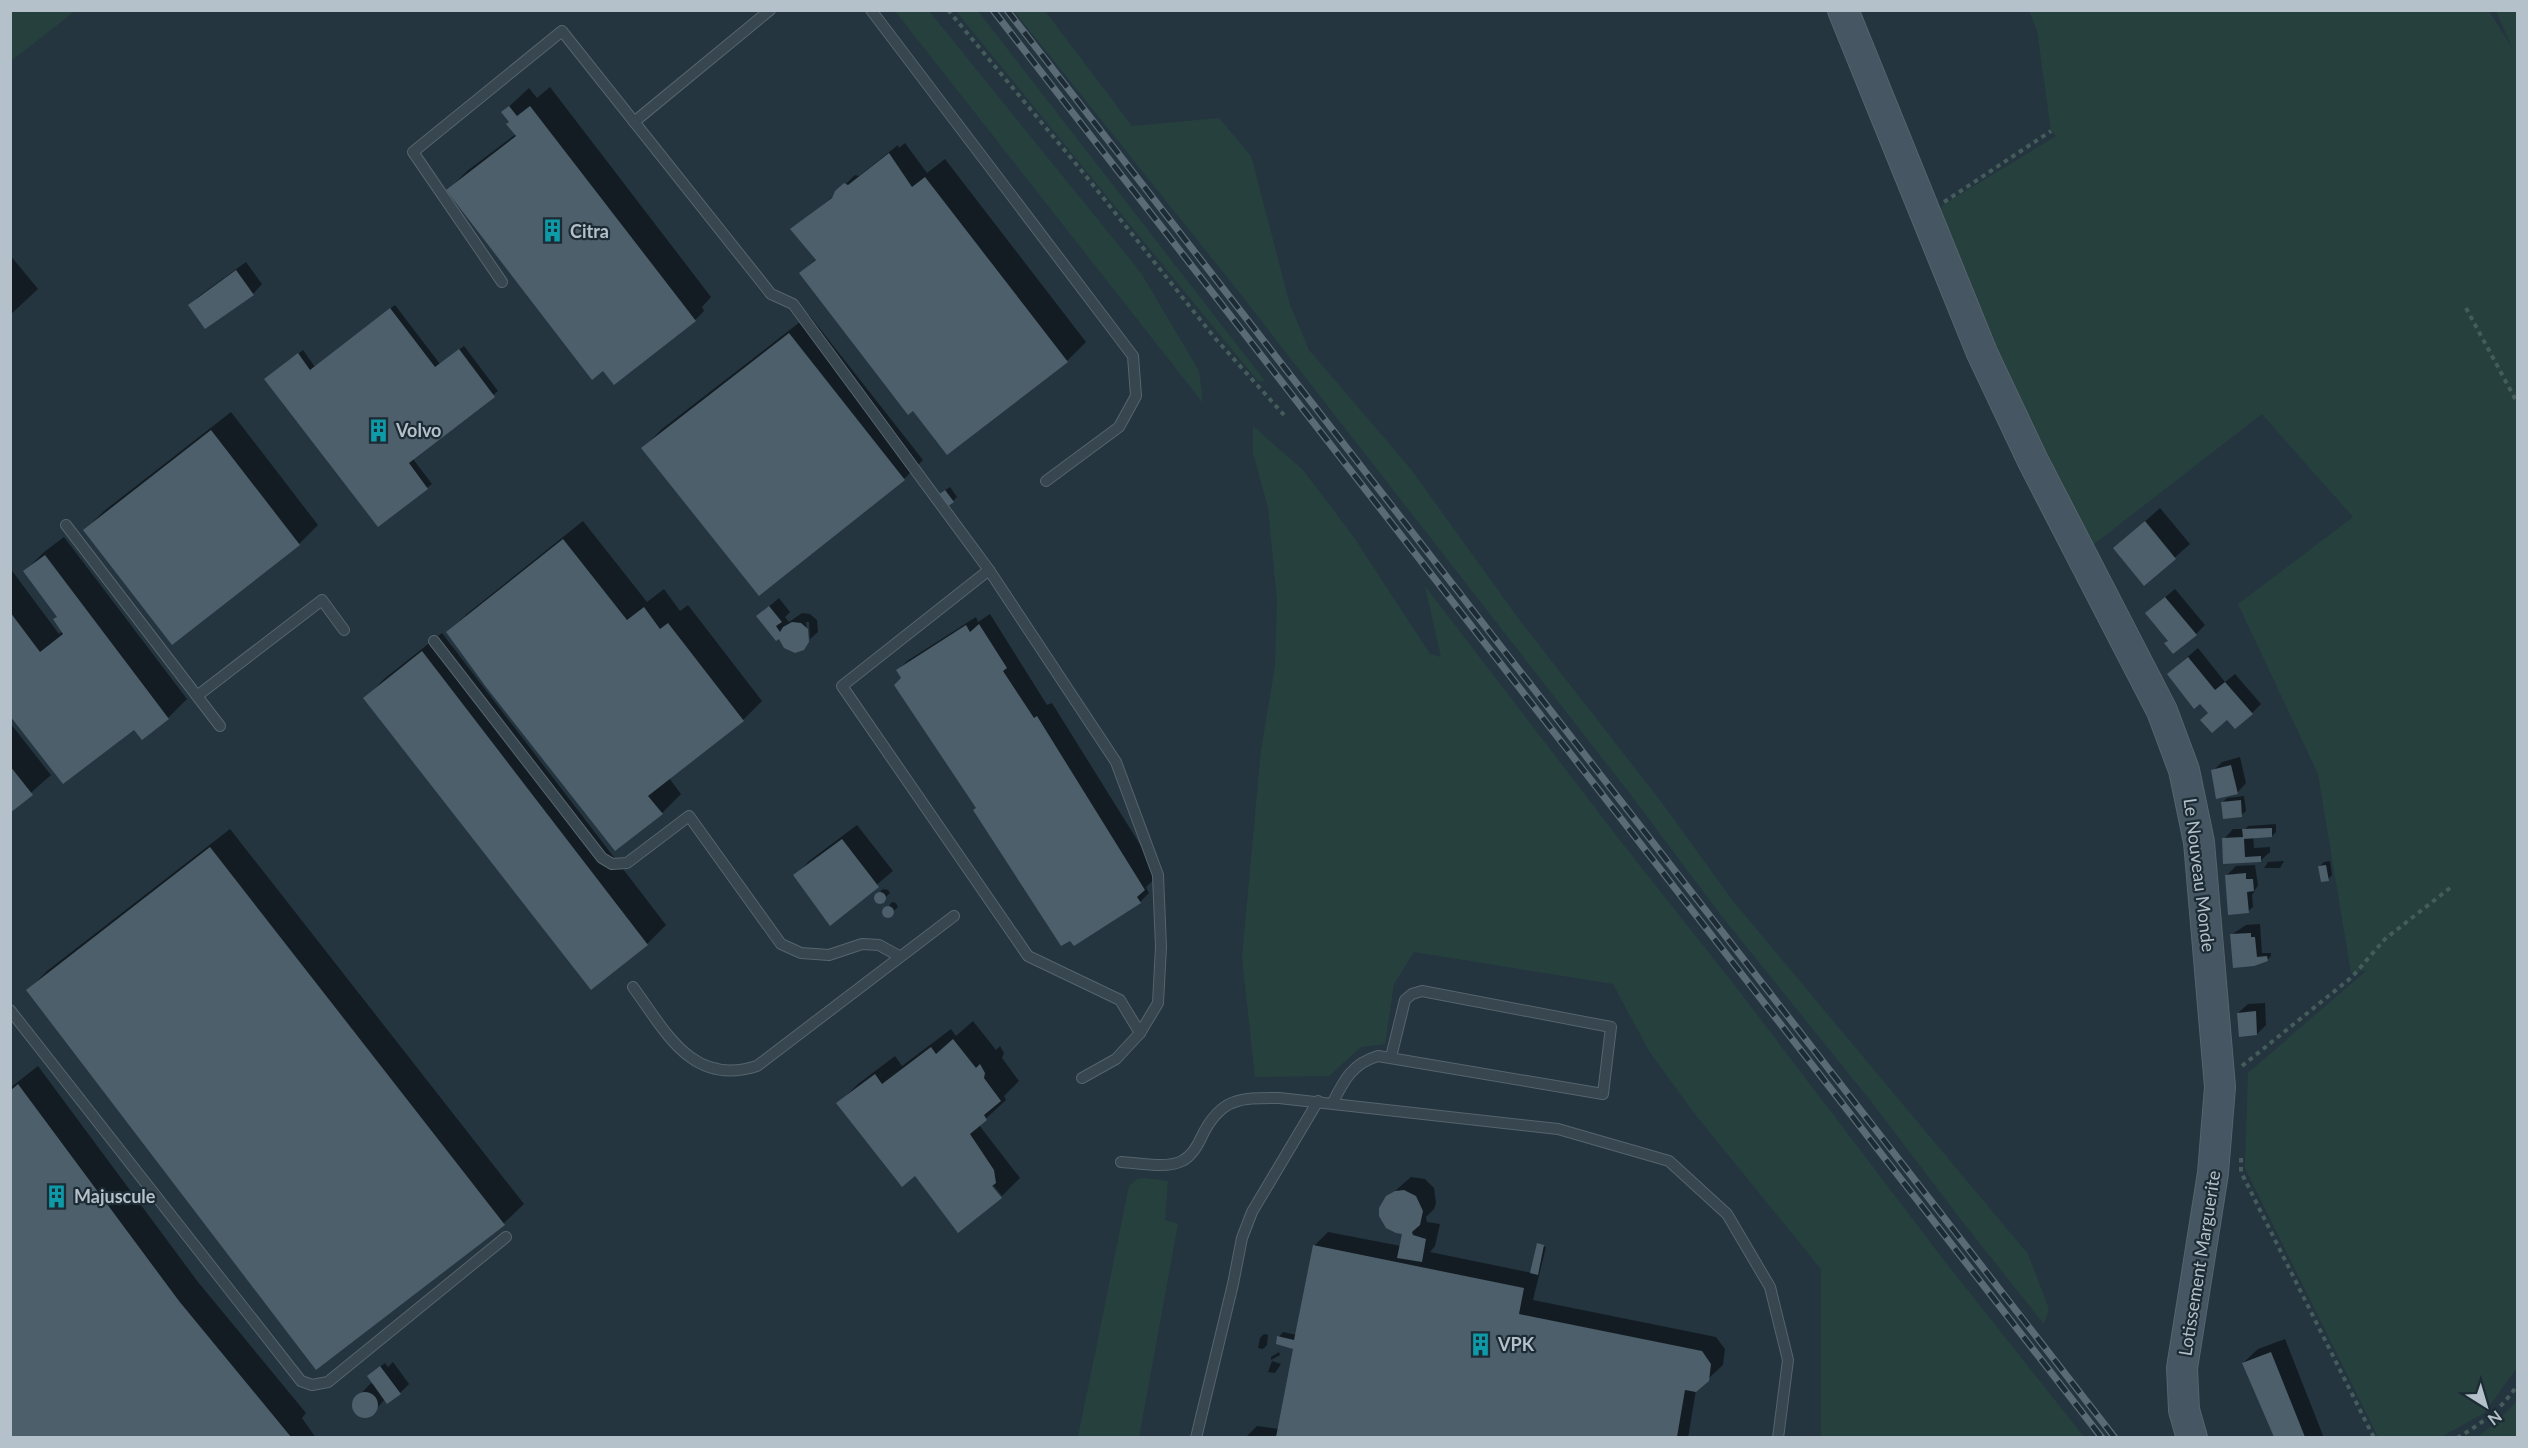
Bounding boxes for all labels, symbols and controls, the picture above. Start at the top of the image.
building icon: Citra [539,218,565,244]
place label: Citra [570,220,609,242]
building icon: Volvo [365,417,391,443]
place label: Volvo [395,419,441,441]
street label: Le Nouveau Monde [2180,797,2220,953]
street label: Lotissement Marguerite [2173,1169,2225,1357]
building icon: Majuscule [43,1183,69,1209]
place label: Majuscule [74,1185,156,1207]
building icon: VPK [1467,1331,1493,1357]
place label: VPK [1497,1333,1535,1355]
north arrow [2456,1376,2516,1436]
text: N [2485,1407,2506,1430]

